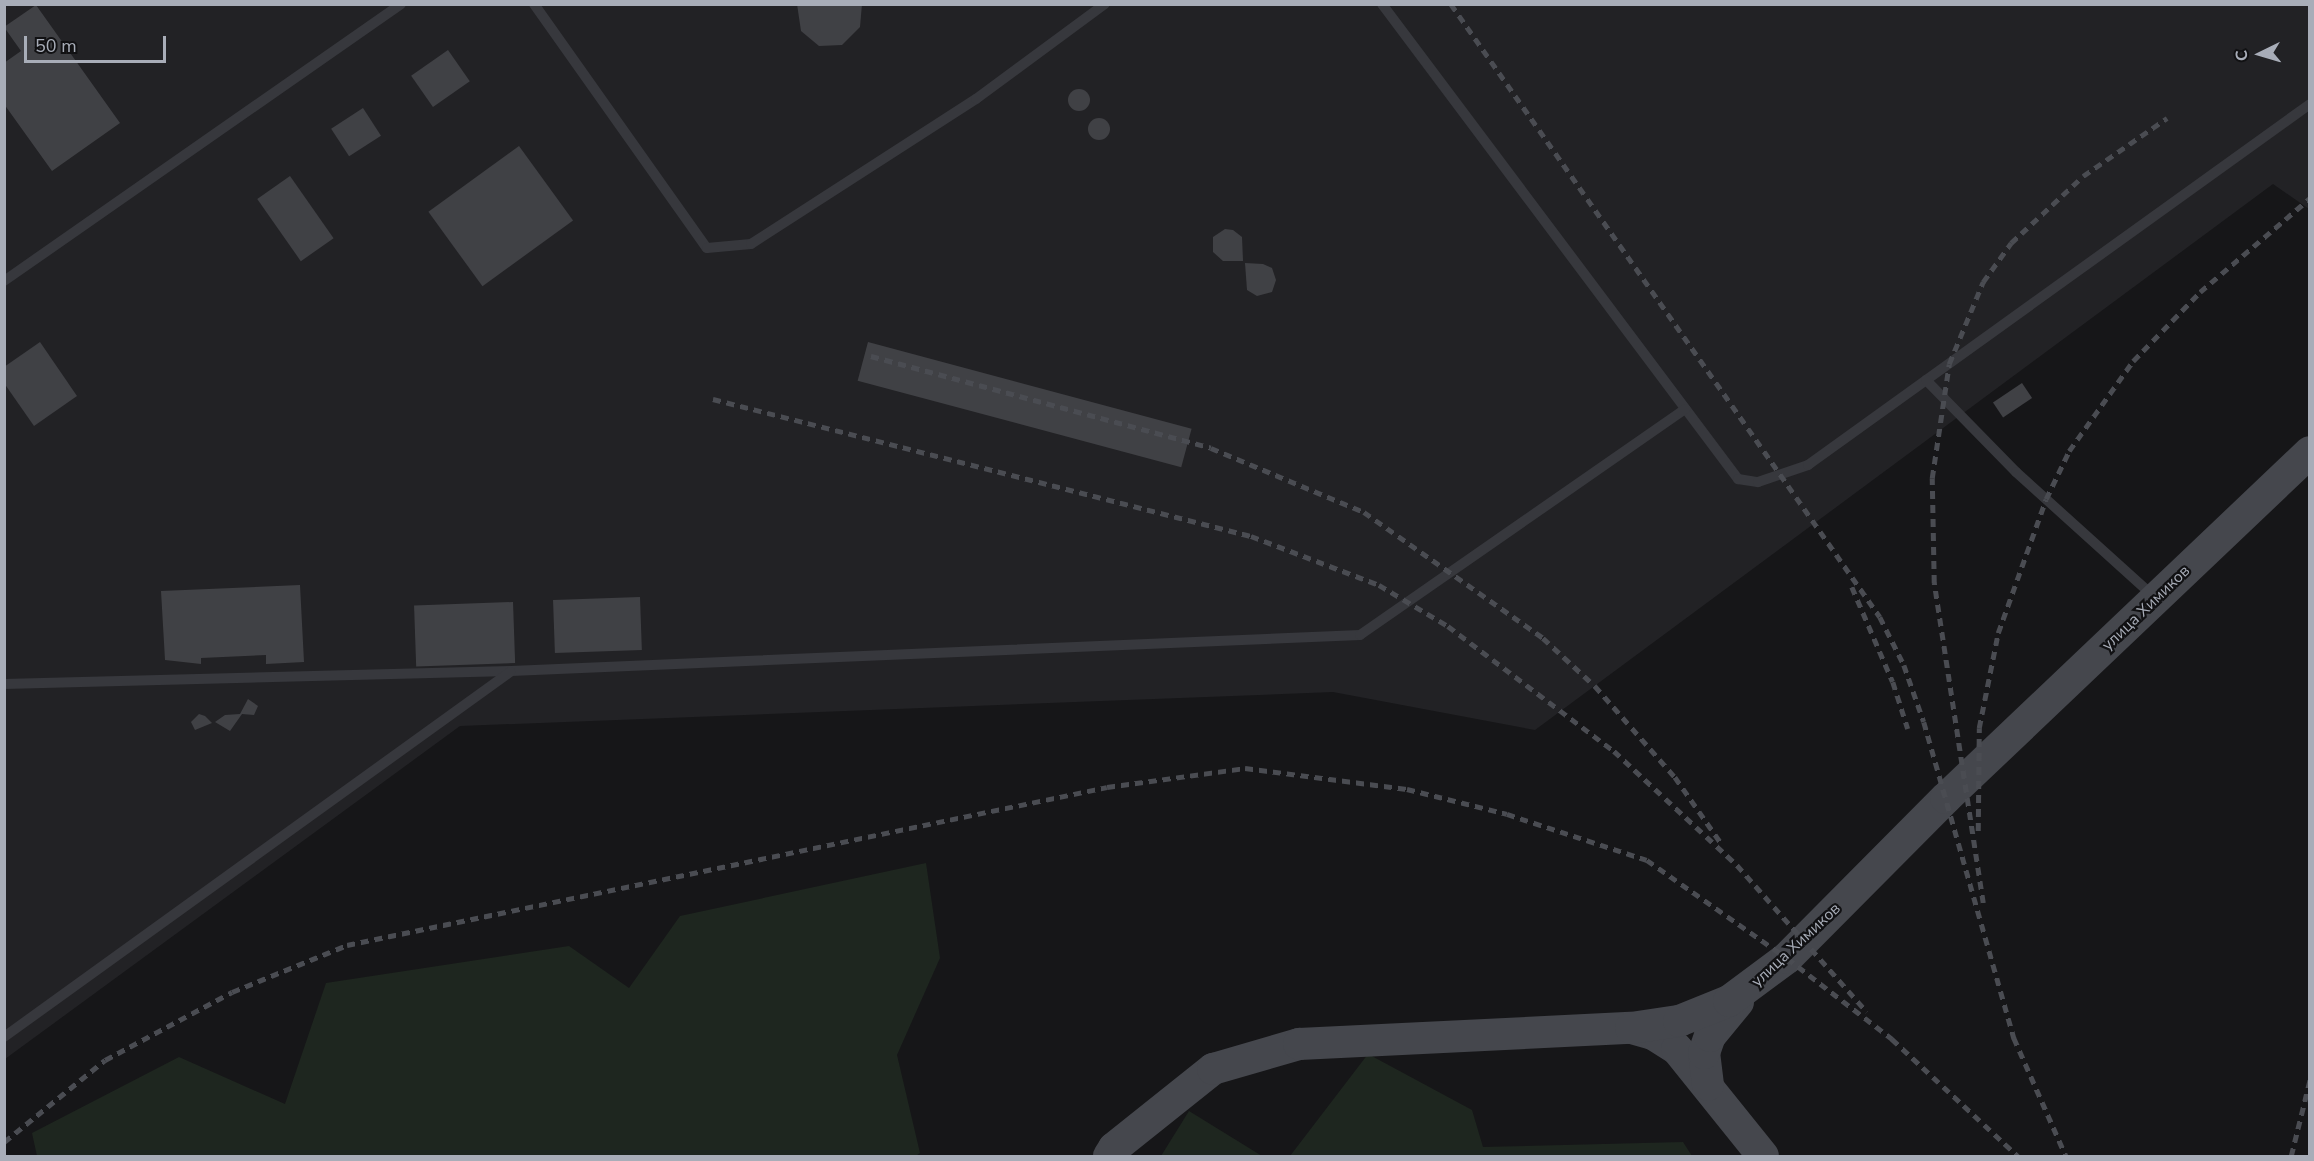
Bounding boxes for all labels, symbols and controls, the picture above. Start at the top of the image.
scale bar [27,24,170,62]
north arrow [2230,24,2290,84]
text: 50 m [35,34,77,58]
text: С [2231,49,2254,62]
street label: улица Химиков [2098,561,2194,655]
street label: улица Химиков [1748,899,1844,991]

